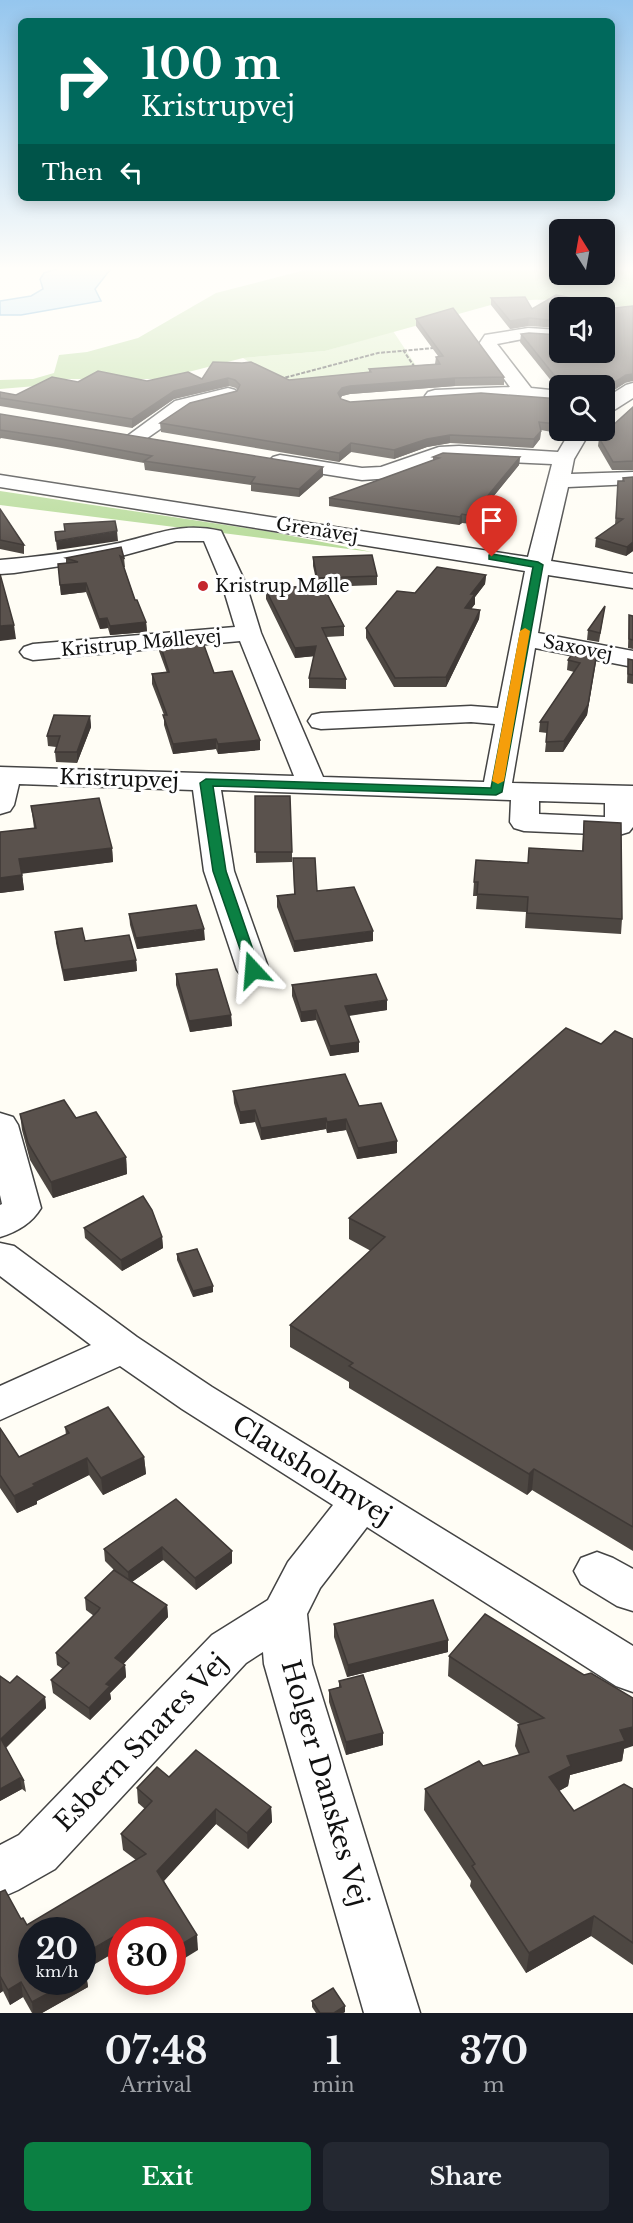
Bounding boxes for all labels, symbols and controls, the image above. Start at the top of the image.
text: 100 m [141,38,280,90]
icon: right [42,42,120,120]
text: Kristrupvej [141,90,295,123]
icon: left [115,156,148,189]
text: Then [42,159,103,186]
north arrow [549,219,615,285]
map controls [549,219,615,441]
button: sound [549,297,615,363]
button: search [549,375,615,441]
pin [466,495,517,557]
icon: arrive [475,504,508,537]
street label: Grenåvej [274,513,360,547]
place label: Kristrup Mølle [215,575,350,597]
marker: Kristrup Mølle [196,579,210,593]
street label: Kristrup Møllevej [60,625,222,661]
street label: Saxovej [542,631,614,665]
street label: Kristrupvej [59,764,179,794]
position arrow [221,938,285,1002]
street label: Clausholmvej [226,1408,398,1532]
street label: Esbern Snares Vej [48,1646,234,1838]
street label: Holger Danskes Vej [275,1656,375,1910]
speed limit sign: 30 [108,1917,186,1995]
text: 20 [36,1930,78,1967]
text: km/h [36,1962,78,1981]
text: 07:48 [105,2029,208,2074]
text: 1 [326,2029,341,2074]
text: 370 [459,2029,528,2074]
text: Arrival [121,2073,192,2097]
text: min [312,2073,355,2097]
text: m [483,2073,504,2097]
button: Exit [24,2142,311,2211]
button: Share [323,2142,609,2211]

